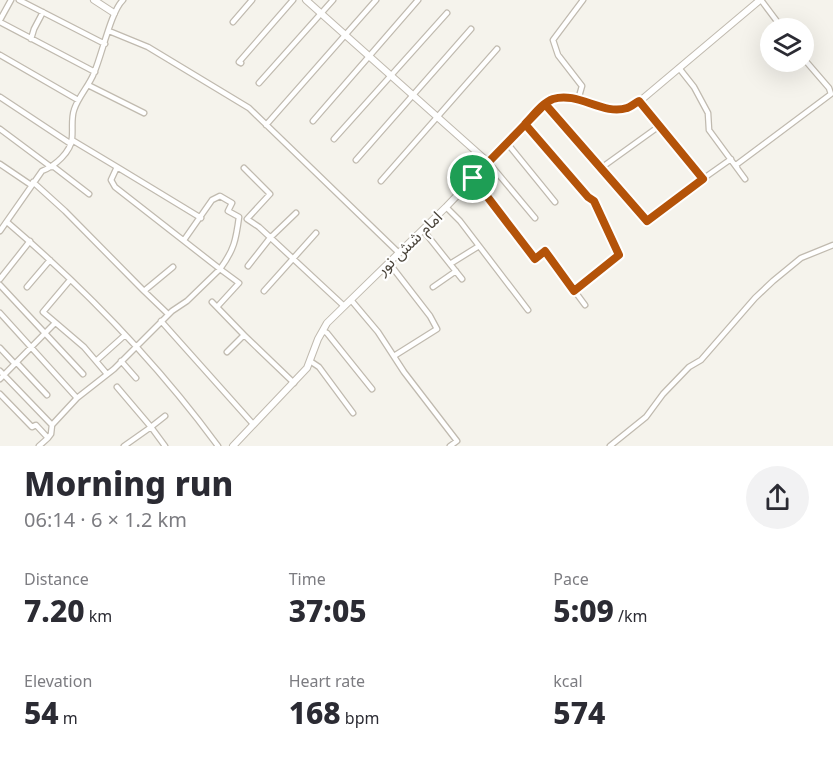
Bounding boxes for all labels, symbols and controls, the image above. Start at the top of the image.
map controls [760,18,814,72]
button: layers [760,18,814,72]
pin [447,152,498,203]
icon: arrive [456,161,489,194]
street label: امام شش نور [371,206,448,282]
text: Morning run [24,461,233,506]
button: share [746,466,809,529]
text: 06:14 · 6 × 1.2 km [24,506,187,533]
text: Distance [24,568,89,590]
text: Time [289,568,326,590]
text: Pace [553,568,589,590]
text: 7.20 [24,590,85,631]
text: 37:05 [289,590,367,631]
text: 5:09 [553,590,614,631]
text: km [85,605,112,627]
text: /km [614,605,648,627]
text: Elevation [24,670,92,692]
text: Heart rate [289,670,365,692]
text: kcal [553,670,583,692]
text: 54 [24,692,59,733]
text: 168 [289,692,341,733]
text: 574 [553,692,605,733]
text: m [59,707,78,729]
text: bpm [341,707,380,729]

